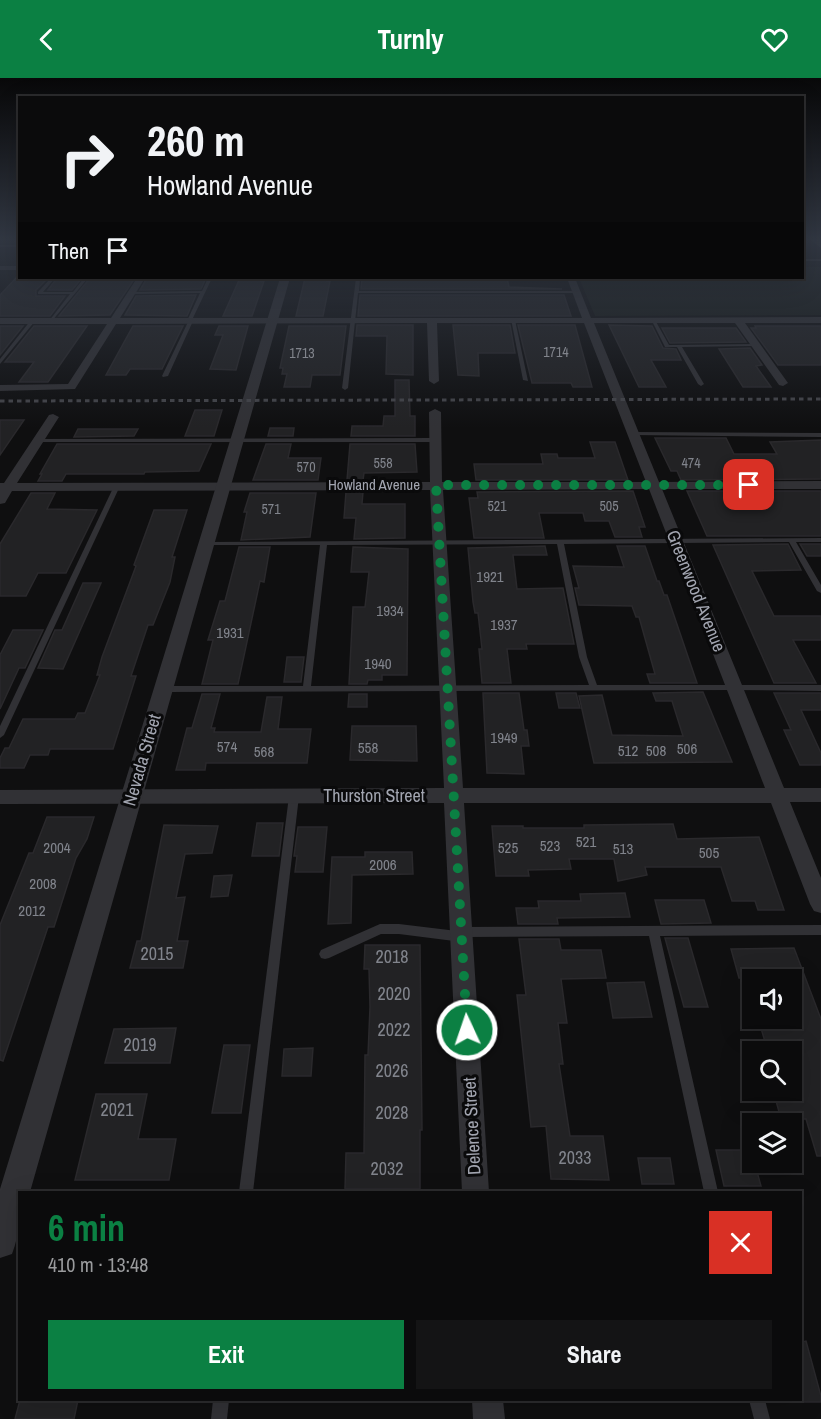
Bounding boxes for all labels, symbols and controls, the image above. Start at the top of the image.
text: Turnly [377,21,444,57]
icon: back [30,23,63,56]
icon: heart [758,23,791,56]
text: 260 m [147,113,245,169]
icon: right [48,120,126,198]
text: Howland Avenue [147,167,313,203]
icon: arrive [101,234,134,267]
text: Then [48,236,89,266]
house number: 1714 [543,343,569,361]
house number: 1713 [289,344,315,362]
house number: 558 [373,454,393,472]
house number: 474 [681,454,701,472]
house number: 570 [296,458,316,476]
pin [723,459,774,510]
icon: arrive [732,468,765,501]
street label: Howland Avenue [328,474,420,495]
house number: 521 [487,497,507,515]
house number: 505 [599,497,619,515]
house number: 571 [261,500,281,518]
street label: Greenwood Avenue [661,526,732,655]
house number: 1921 [476,566,504,587]
house number: 1934 [376,600,404,621]
house number: 1937 [490,614,518,635]
house number: 1931 [216,622,244,643]
house number: 1940 [364,653,392,674]
street label: Nevada Street [116,711,167,809]
house number: 1949 [490,727,518,748]
house number: 574 [217,736,237,757]
house number: 558 [358,737,378,758]
house number: 506 [677,738,697,759]
house number: 512 [618,740,638,761]
house number: 508 [646,740,666,761]
house number: 568 [254,741,274,762]
street label: Thurston Street [323,783,425,808]
house number: 521 [576,831,596,852]
house number: 523 [540,835,560,856]
house number: 2004 [43,837,71,858]
house number: 525 [498,837,518,858]
house number: 513 [613,838,633,859]
house number: 505 [699,842,719,863]
house number: 2006 [369,854,397,875]
house number: 2008 [29,873,57,894]
house number: 2012 [18,900,46,921]
house number: 2015 [141,941,173,966]
house number: 2018 [376,944,408,969]
map controls [742,969,802,1173]
button: sound [742,969,802,1029]
house number: 2020 [378,981,410,1006]
position arrow [435,998,499,1062]
house number: 2022 [378,1017,410,1042]
house number: 2019 [124,1032,156,1057]
button: search [742,1041,802,1101]
house number: 2026 [376,1058,408,1083]
street label: Delence Street [456,1077,487,1175]
house number: 2021 [101,1097,134,1122]
house number: 2028 [376,1100,408,1125]
button: layers [742,1113,802,1173]
house number: 2033 [559,1145,591,1170]
house number: 2032 [371,1156,403,1181]
text: 6 min [48,1204,125,1252]
button: close [709,1211,772,1274]
text: 410 m · 13:48 [48,1251,148,1278]
button: Exit [48,1320,404,1389]
button: Share [416,1320,772,1389]

